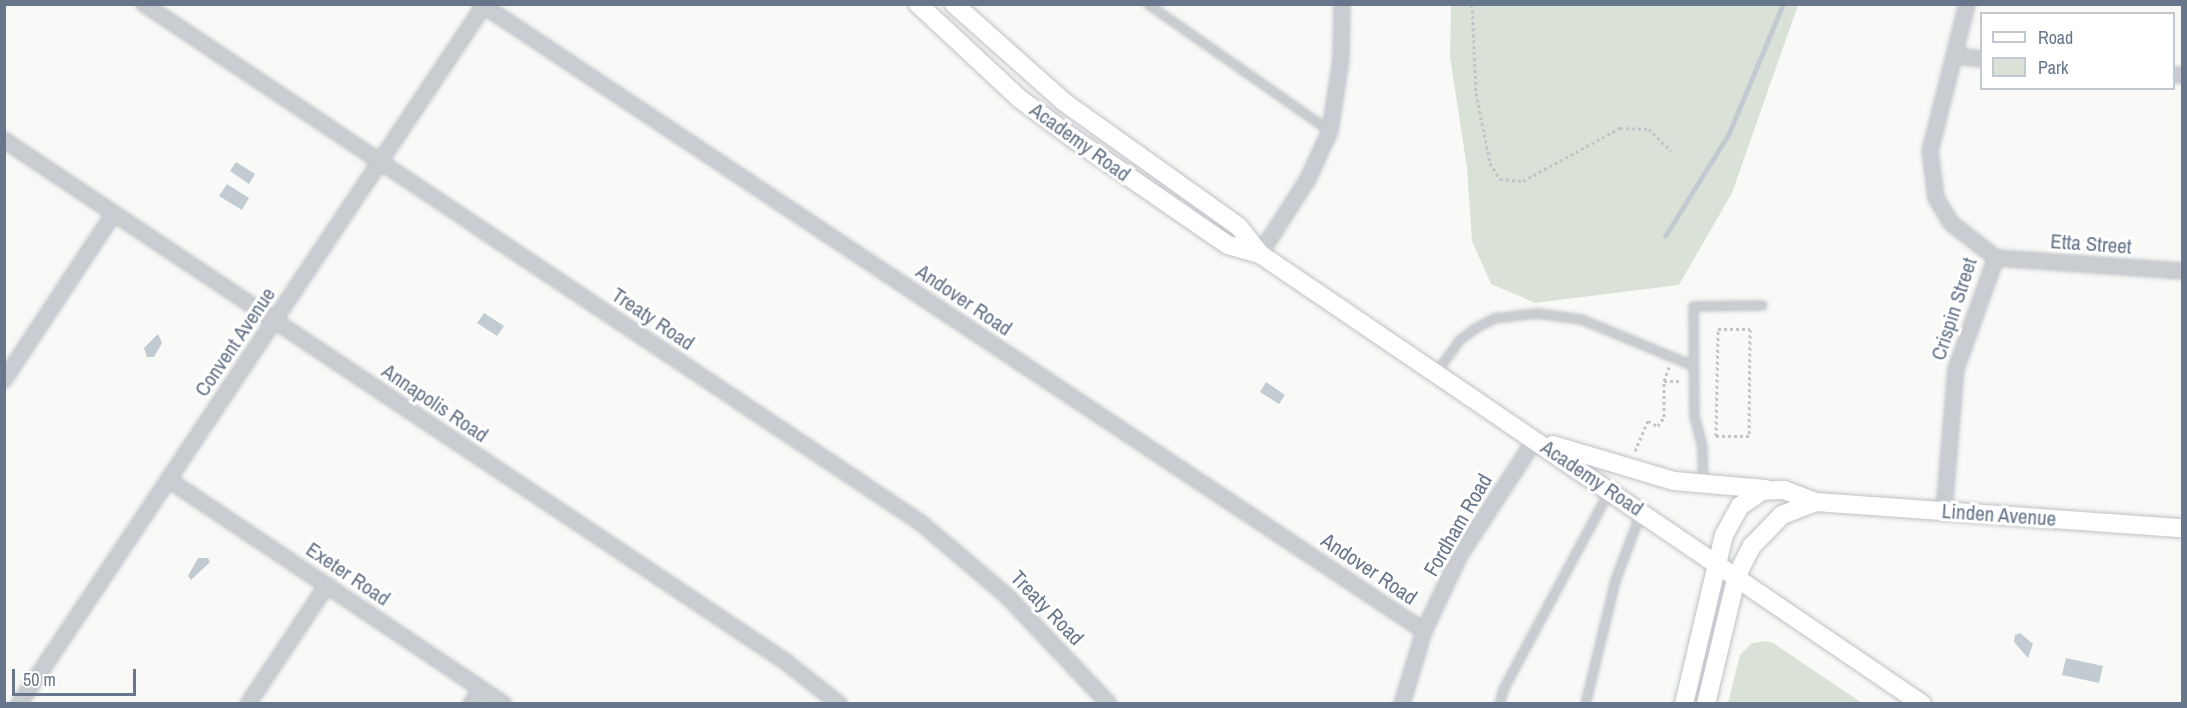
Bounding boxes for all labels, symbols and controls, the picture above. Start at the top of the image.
legend [1980,12,2175,90]
text: Road [2038,25,2073,50]
text: Park [2038,55,2068,80]
street label: Academy Road [1025,97,1135,187]
street label: Etta Street [2050,229,2132,259]
street label: Crispin Street [1926,255,1982,363]
street label: Andover Road [911,259,1017,341]
street label: Convent Avenue [189,282,281,402]
street label: Treaty Road [607,282,699,356]
street label: Annapolis Road [377,358,493,448]
street label: Academy Road [1536,435,1648,521]
street label: Fordham Road [1419,469,1497,581]
street label: Linden Avenue [1940,498,2058,532]
street label: Andover Road [1316,528,1422,610]
street label: Exeter Road [301,537,395,611]
street label: Treaty Road [1005,565,1089,651]
scale bar [15,657,140,695]
text: 50 m [23,667,56,692]

